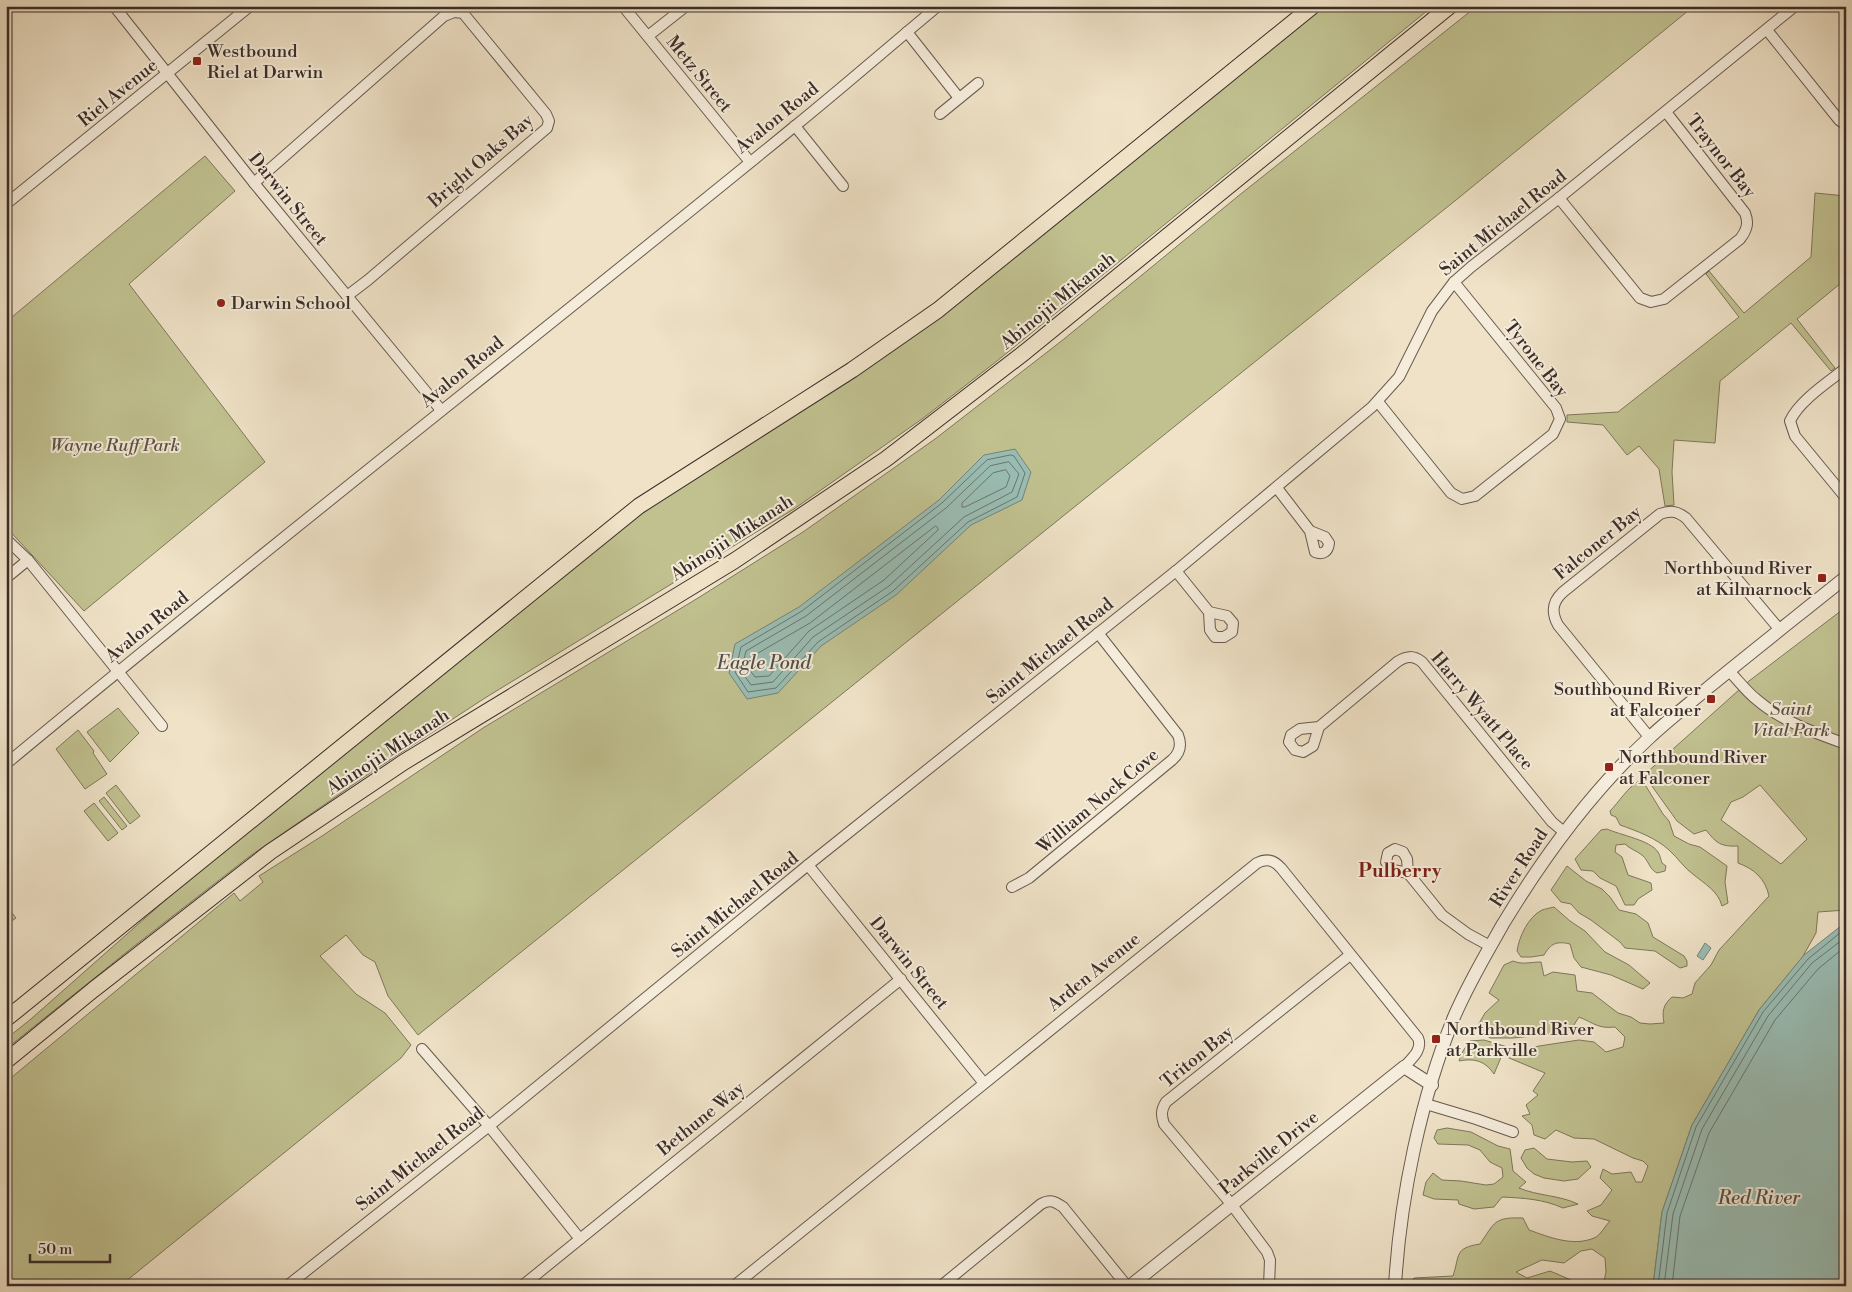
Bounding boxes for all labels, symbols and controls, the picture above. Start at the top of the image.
street label: Metz Street [661,31,737,118]
place label: Westbound Riel at Darwin [206,40,324,84]
street label: Riel Avenue [74,54,162,132]
marker: Westbound Riel at Darwin [191,55,203,67]
street label: Avalon Road [730,77,824,159]
street label: Bright Oaks Bay [423,109,539,214]
street label: Traynor Bay [1681,110,1761,203]
street label: Darwin Street [243,148,333,251]
street label: Saint Michael Road [1435,164,1572,281]
street label: Abinojii Mikanah [995,247,1121,355]
place label: Darwin School [231,292,352,315]
marker: Darwin School [215,297,227,309]
street label: Tyrone Bay [1499,316,1573,402]
street label: Avalon Road [415,331,509,413]
park label: Wayne Ruff Park [50,434,180,457]
street label: Abinojii Mikanah [665,490,798,587]
street label: Falconer Bay [1550,501,1647,585]
place label: Northbound River at Kilmarnock [1664,557,1814,601]
marker: Northbound River at Kilmarnock [1816,572,1828,584]
street label: Avalon Road [100,586,194,668]
street label: Saint Michael Road [982,592,1119,709]
street label: Harry Wyatt Place [1426,647,1538,775]
water label: Eagle Pond [716,651,812,675]
place label: Southbound River at Falconer [1554,678,1701,722]
marker: Southbound River at Falconer [1705,693,1717,705]
park label: Saint Vital Park [1752,698,1830,742]
street label: Abinojii Mikanah [321,704,454,801]
street label: William Nock Cove [1032,743,1164,859]
place label: Northbound River at Falconer [1619,746,1767,790]
marker: Northbound River at Falconer [1603,761,1615,773]
street label: River Road [1485,824,1553,912]
street label: Saint Michael Road [667,846,804,963]
district label: Pulberry [1358,859,1442,883]
street label: Darwin Street [864,912,954,1015]
street label: Arden Avenue [1042,927,1145,1017]
place label: Northbound River at Parkville [1446,1018,1594,1062]
street label: Triton Bay [1156,1021,1238,1093]
marker: Northbound River at Parkville [1430,1033,1442,1045]
street label: Bethune Way [652,1077,750,1162]
street label: Saint Michael Road [351,1101,489,1216]
street label: Parkville Drive [1214,1106,1324,1200]
water label: Red River [1717,1186,1801,1210]
scale bar [30,1232,110,1264]
text: 50 m [38,1240,72,1259]

